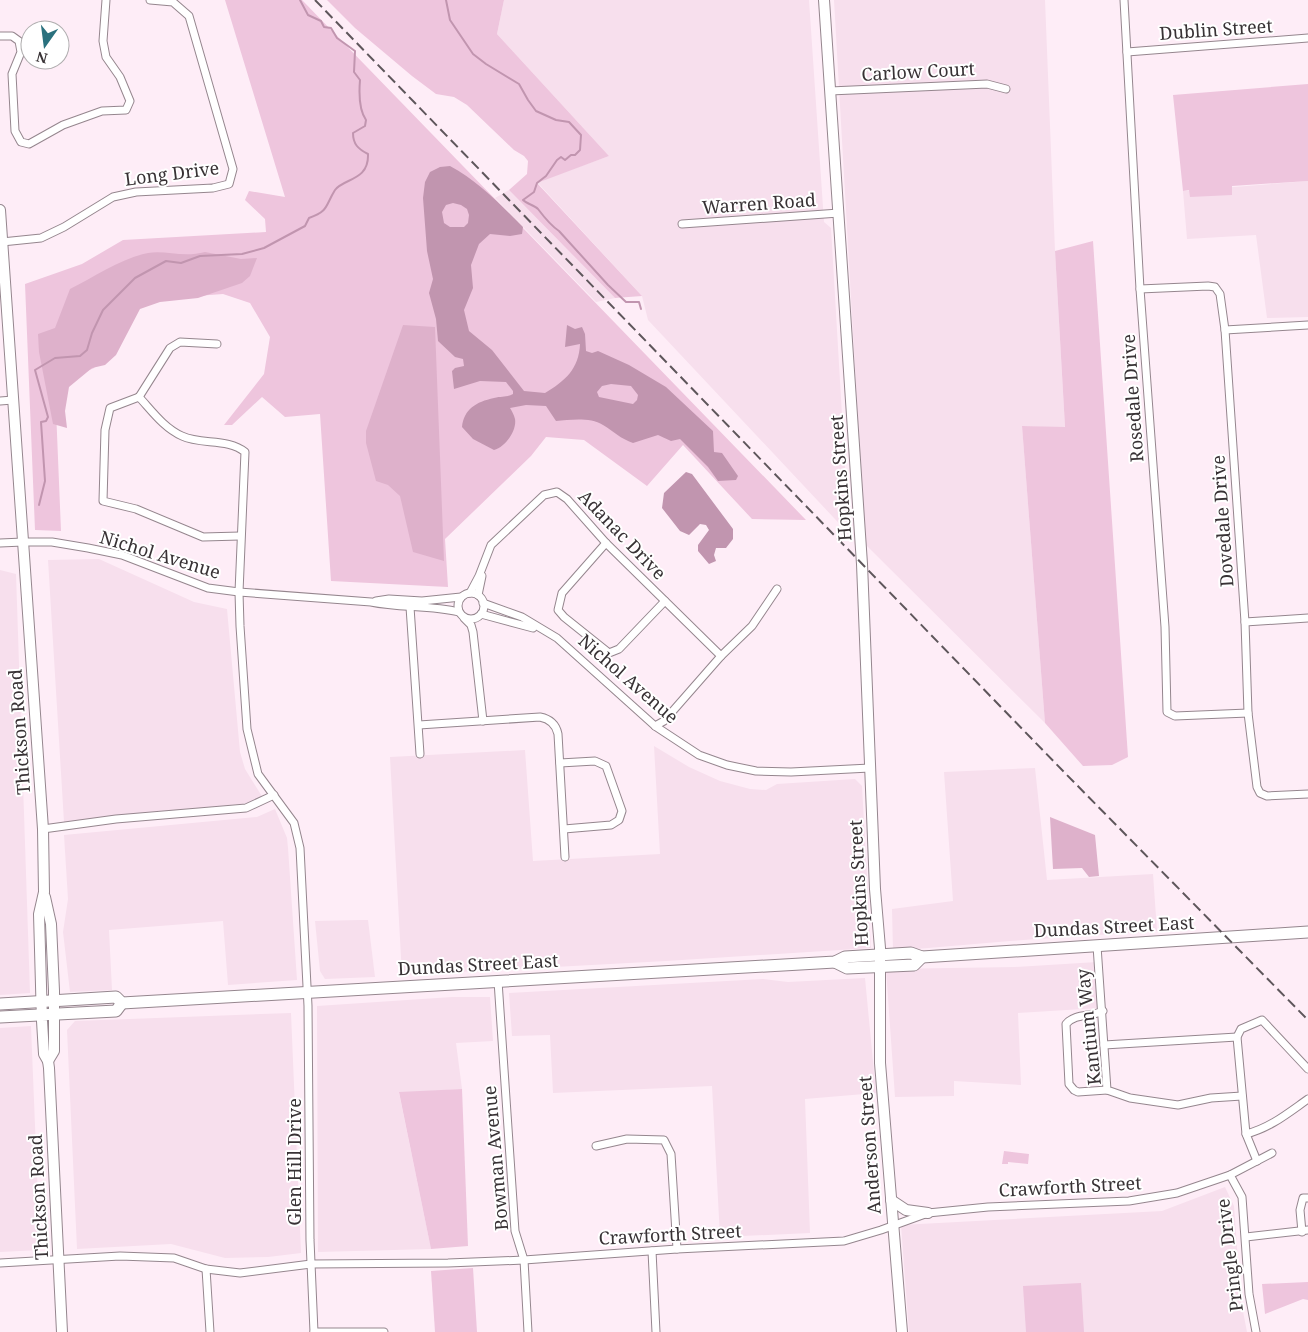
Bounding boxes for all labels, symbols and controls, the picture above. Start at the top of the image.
street label: Dublin Street [1159,13,1273,45]
north arrow [20,20,70,70]
text: N [34,48,49,69]
street label: Carlow Court [861,56,975,86]
street label: Long Drive [123,155,220,191]
street label: Warren Road [701,187,817,219]
street label: Rosedale Drive [1116,333,1148,463]
street label: Hopkins Street [824,414,856,542]
street label: Dovedale Drive [1205,454,1239,588]
street label: Adanac Drive [574,484,672,584]
street label: Nichol Avenue [97,524,223,584]
street label: Nichol Avenue [574,628,684,728]
street label: Thickson Road [3,668,35,796]
street label: Hopkins Street [843,819,873,947]
street label: Dundas Street East [1033,910,1195,942]
street label: Dundas Street East [397,948,559,980]
street label: Kantium Way [1070,967,1106,1087]
street label: Anderson Street [852,1075,886,1215]
street label: Bowman Avenue [477,1085,513,1232]
street label: Glen Hill Drive [282,1098,306,1226]
street label: Thickson Road [23,1134,53,1260]
street label: Crawforth Street [998,1170,1142,1202]
street label: Pringle Drive [1210,1197,1248,1313]
street label: Crawforth Street [598,1218,742,1250]

